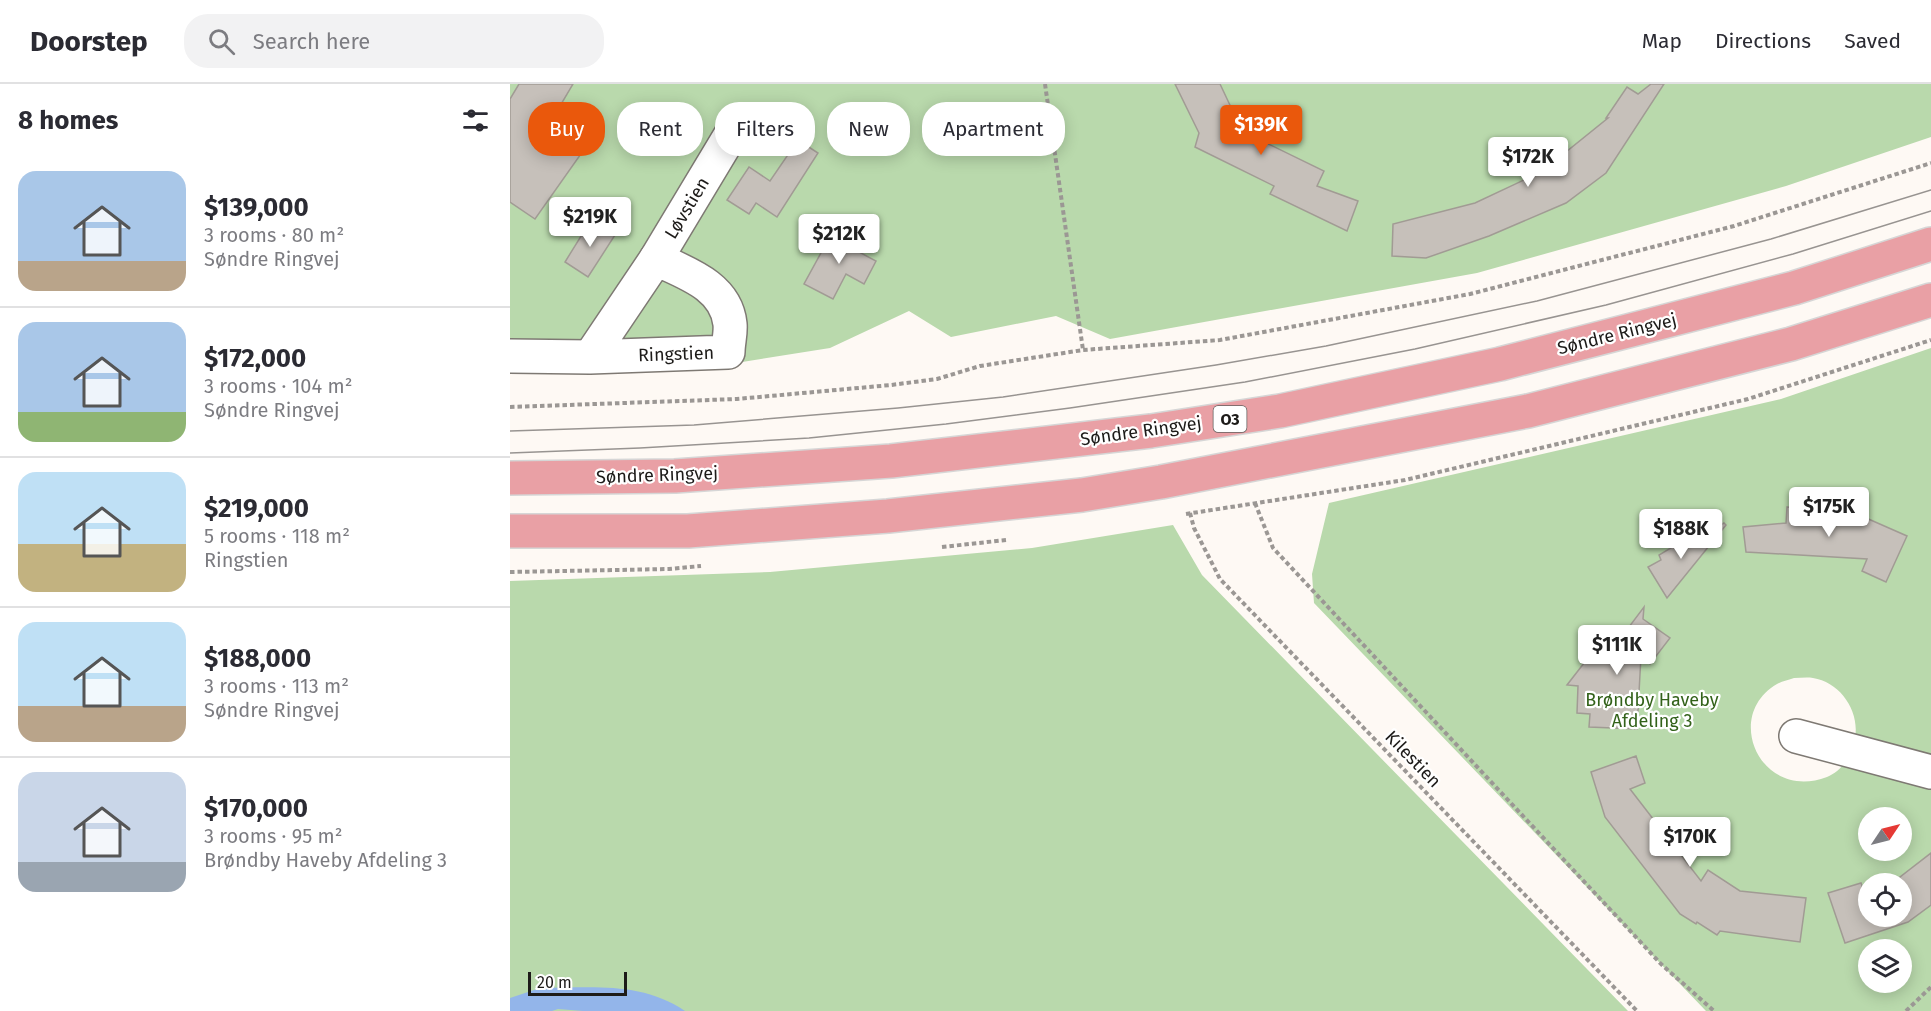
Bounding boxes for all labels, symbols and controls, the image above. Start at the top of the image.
search box [184,14,604,68]
text: Doorstep [30,25,148,58]
icon: search [205,25,238,58]
text: Search here [253,28,370,55]
text: Map [1642,28,1682,54]
text: Directions [1715,28,1811,54]
text: Saved [1844,28,1901,54]
chip: Buy [528,102,605,156]
chip: Rent [617,102,703,156]
chip: Filters [715,102,815,156]
chip: New [827,102,910,156]
chip: Apartment [922,102,1065,156]
icon: filters [459,104,492,137]
text: 8 homes [18,105,118,136]
pin: $139K [1219,105,1303,156]
text: $139K [1234,112,1288,136]
pin: $172K [1486,137,1570,188]
text: $172K [1502,144,1554,168]
street label: Løvstien [660,173,714,243]
text: $139,000 [204,192,309,223]
icon: home [66,195,138,267]
pin: $219K [548,197,632,248]
text: $219K [563,204,617,228]
pin: $212K [797,214,881,265]
text: $212K [813,221,865,245]
text: 3 rooms · 80 m² [204,223,344,247]
text: Søndre Ringvej [204,247,340,271]
street label: Søndre Ringvej [1555,309,1679,359]
street label: Ringstien [638,342,714,366]
text: $172,000 [204,343,306,374]
icon: home [66,346,138,418]
text: 3 rooms · 104 m² [204,374,352,398]
text: Søndre Ringvej [204,398,340,422]
road number: O3 [1214,406,1246,432]
street label: Søndre Ringvej [1079,412,1203,450]
street label: Søndre Ringvej [596,462,718,488]
pin: $175K [1787,487,1871,538]
text: $219,000 [204,493,309,524]
text: $175K [1803,494,1855,518]
icon: home [66,496,138,568]
pin: $188K [1639,509,1723,560]
text: $188K [1653,516,1709,540]
text: 5 rooms · 118 m² [204,524,350,548]
text: Ringstien [204,548,289,572]
pin: $111K [1575,625,1659,676]
text: $111K [1592,632,1642,656]
text: $188,000 [204,643,311,674]
icon: home [66,646,138,718]
text: 3 rooms · 113 m² [204,674,349,698]
park label: Brøndby Haveby Afdeling 3 [1585,689,1719,732]
text: Søndre Ringvej [204,698,340,722]
street label: Kilestien [1380,726,1446,792]
text: $170,000 [204,793,308,824]
icon: home [66,796,138,868]
north arrow [1858,807,1912,861]
map controls [1858,807,1912,993]
pin: $170K [1648,817,1732,868]
text: 3 rooms · 95 m² [204,824,343,848]
text: $170K [1663,824,1717,848]
text: Brøndby Haveby Afdeling 3 [204,848,447,872]
button: locate [1858,873,1912,927]
button: layers [1858,939,1912,993]
scale bar [528,969,627,996]
text: 20 m [537,973,572,992]

